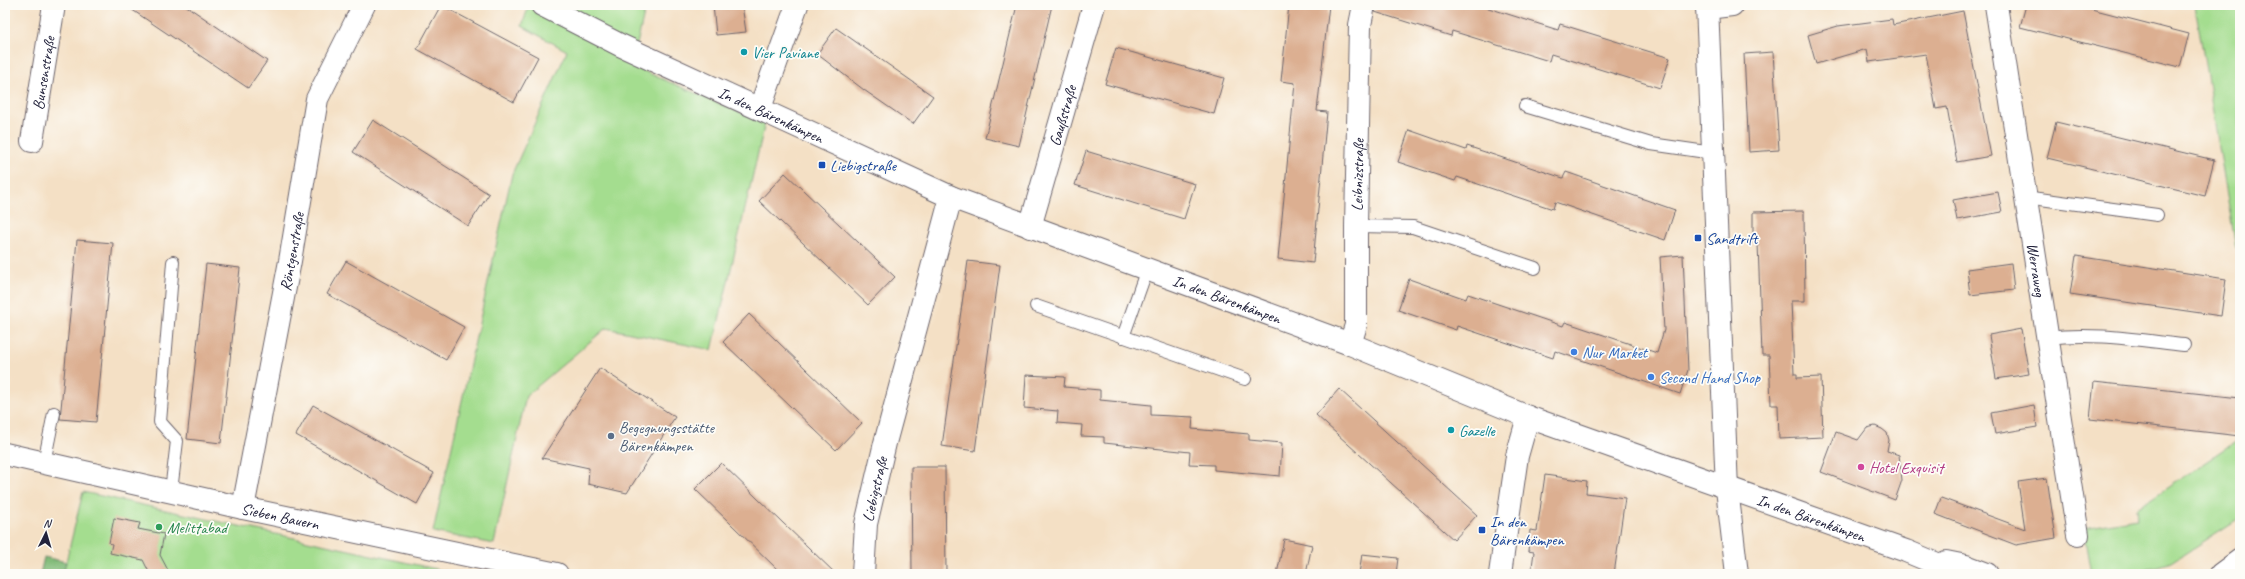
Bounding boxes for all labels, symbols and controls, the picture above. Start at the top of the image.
street label: Bunsenstraße [28,33,60,111]
place label: Vier Paviane [752,43,820,63]
marker: Vier Paviane [739,47,749,57]
street label: Gaußstraße [1045,81,1082,148]
street label: In den Bärenkämpen [715,83,827,148]
street label: Leibnizstraße [1347,137,1369,211]
place label: Liebigstraße [830,156,898,176]
marker: Liebigstraße [817,160,827,170]
street label: Röntgenstraße [276,209,309,293]
place label: Sandtrift [1706,229,1759,249]
marker: Sandtrift [1693,233,1703,243]
street label: Werraweg [2022,242,2050,300]
street label: In den Bärenkämpen [1170,271,1284,329]
place label: Nur Market [1582,343,1649,363]
marker: Nur Market [1569,347,1579,357]
place label: Second Hand Shop [1659,368,1761,388]
marker: Second Hand Shop [1646,372,1656,382]
place label: Begegnungsstätte Bärenkämpen [619,418,716,456]
place label: Gazelle [1459,421,1496,441]
marker: Gazelle [1446,425,1456,435]
marker: Begegnungsstätte Bärenkämpen [606,431,616,441]
street label: Liebigstraße [858,453,893,524]
place label: Hotel Exquisit [1869,458,1946,478]
marker: Hotel Exquisit [1856,462,1866,472]
street label: In den Bärenkämpen [1754,490,1869,547]
street label: Sieben Bauern [239,499,321,535]
place label: In den Bärenkämpen [1490,512,1565,550]
north arrow [26,513,66,553]
text: N [43,516,53,530]
place label: Melittabad [167,518,230,538]
marker: Melittabad [154,522,164,532]
marker: In den Bärenkämpen [1477,525,1487,535]

